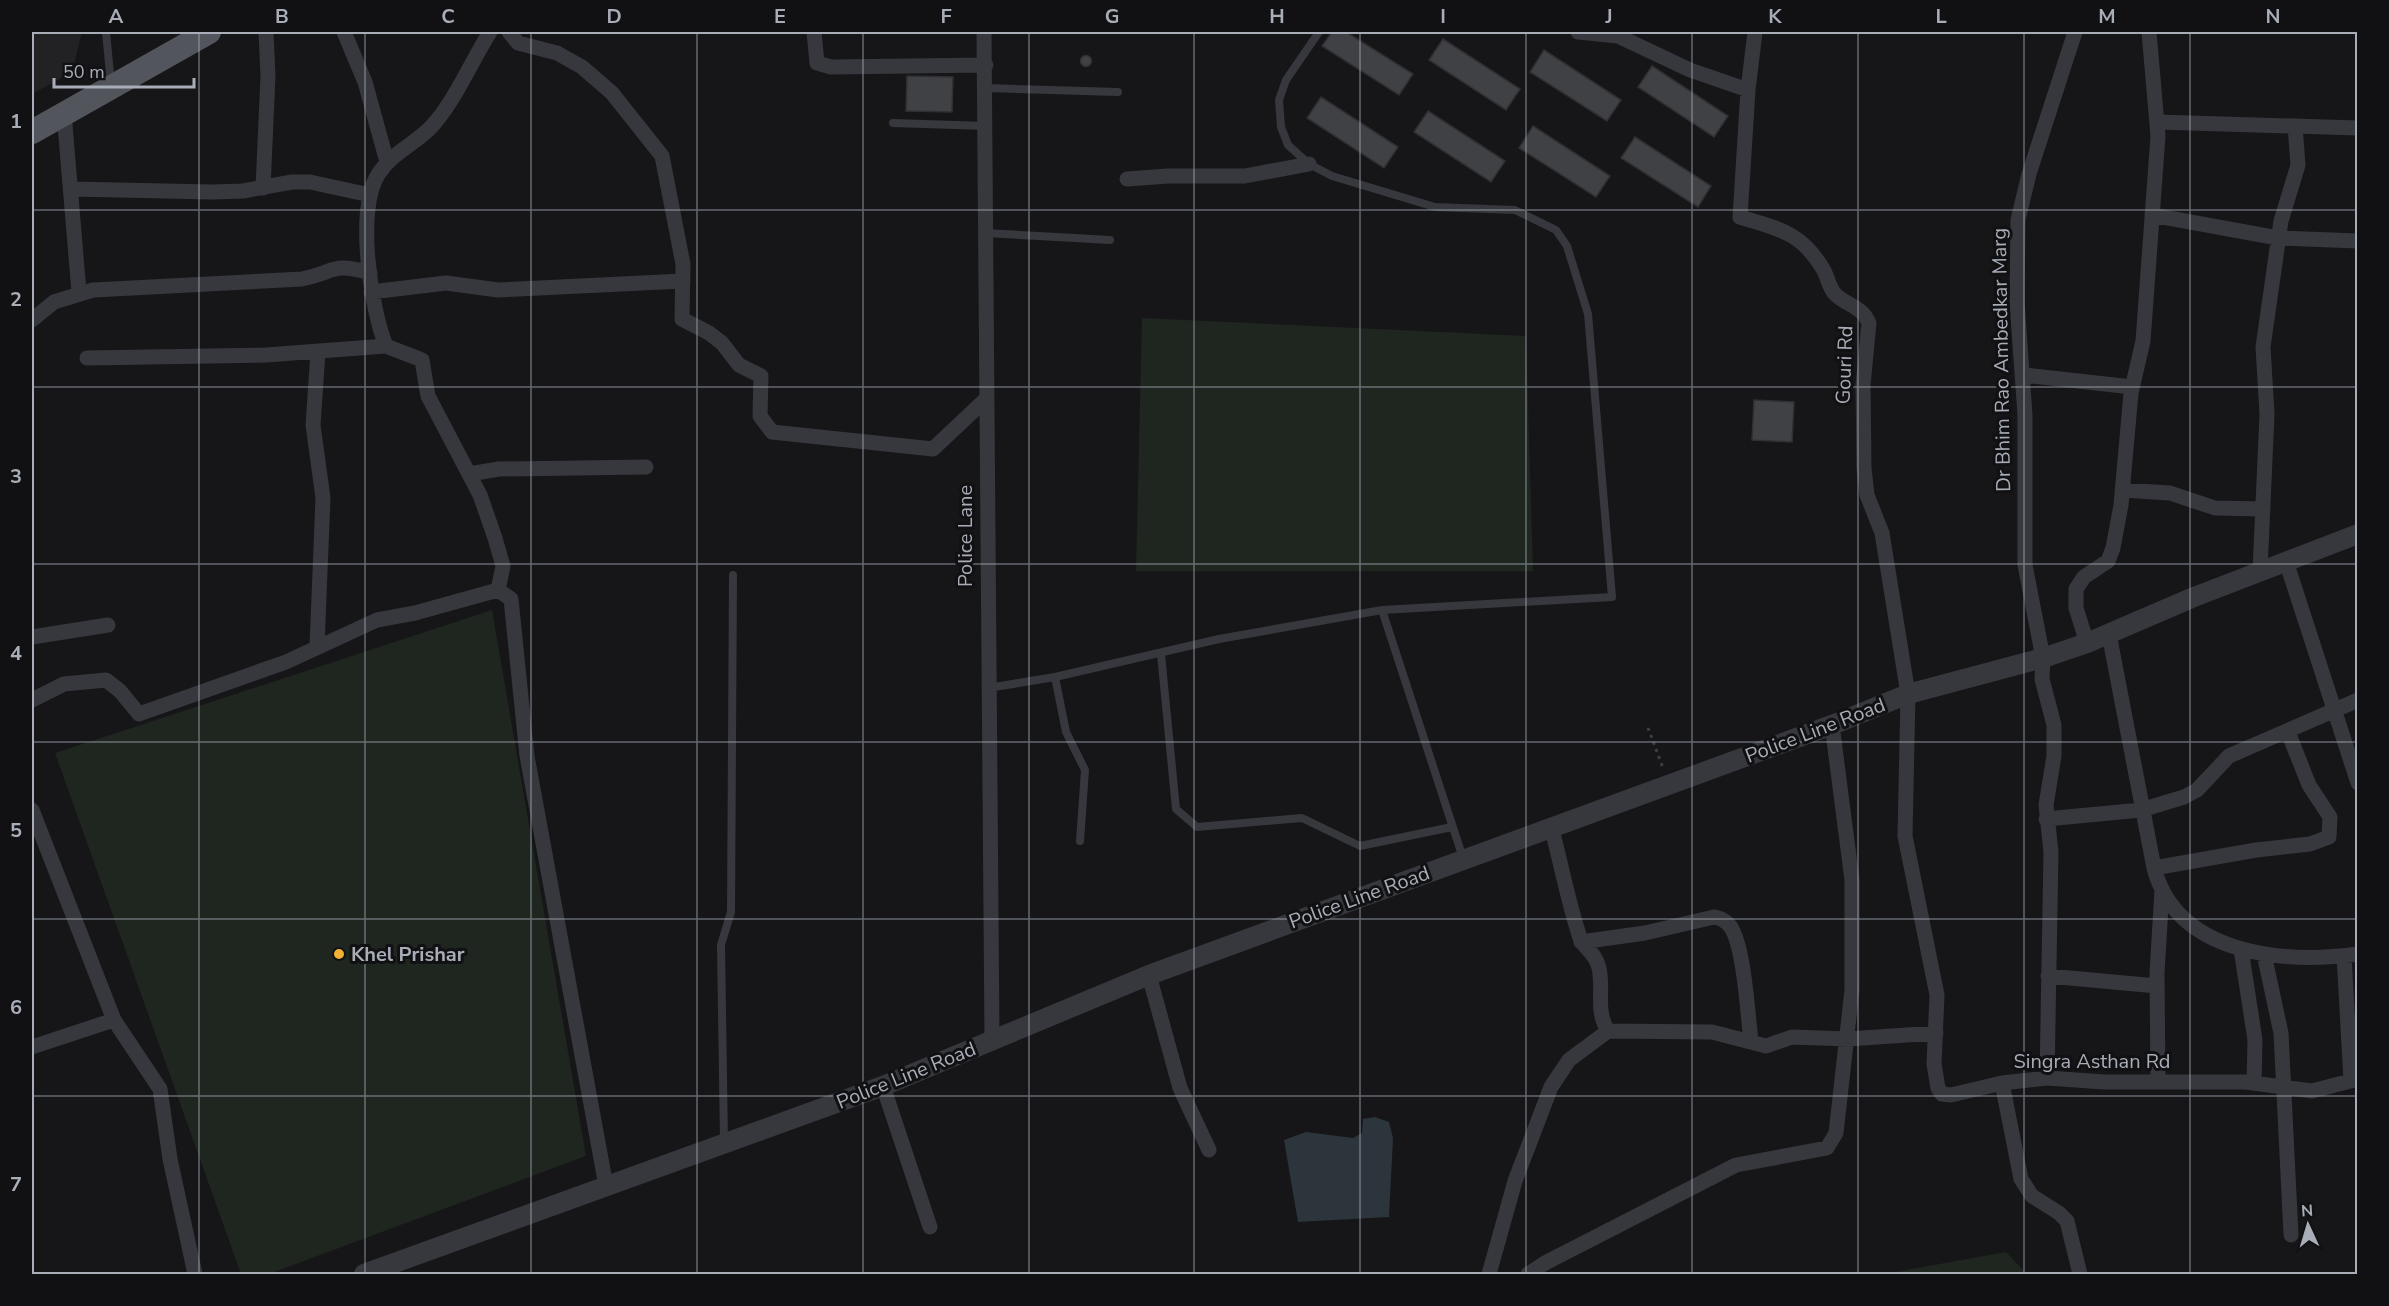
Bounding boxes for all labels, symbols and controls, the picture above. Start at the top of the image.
text: A [109,3,124,30]
text: B [275,3,289,30]
text: C [441,3,455,30]
text: D [606,3,622,30]
text: E [774,3,786,30]
text: F [940,3,952,30]
text: G [1105,3,1119,30]
text: H [1269,3,1285,30]
text: I [1440,3,1446,30]
text: J [1604,3,1613,30]
text: K [1768,3,1782,30]
text: L [1935,3,1947,30]
text: M [2098,3,2116,30]
text: N [2266,3,2280,30]
scale bar [54,51,194,89]
text: 50 m [63,60,105,84]
text: 1 [10,108,22,135]
street label: Dr Bhim Rao Ambedkar Marg [1986,228,2017,492]
text: 2 [10,286,22,313]
street label: Gouri Rd [1830,325,1859,405]
text: 3 [10,463,22,490]
street label: Police Lane [952,485,979,587]
text: 4 [10,640,22,667]
street label: Police Line Road [1741,691,1889,770]
text: 5 [10,817,22,844]
street label: Police Line Road [1285,859,1433,935]
place label: Khel Prishar [351,941,465,968]
marker: Khel Prishar [332,947,346,961]
text: 6 [10,994,22,1021]
street label: Police Line Road [833,1035,980,1116]
street label: Singra Asthan Rd [2013,1048,2171,1075]
text: 7 [10,1171,22,1198]
north arrow [2278,1195,2338,1255]
text: N [2300,1200,2314,1222]

